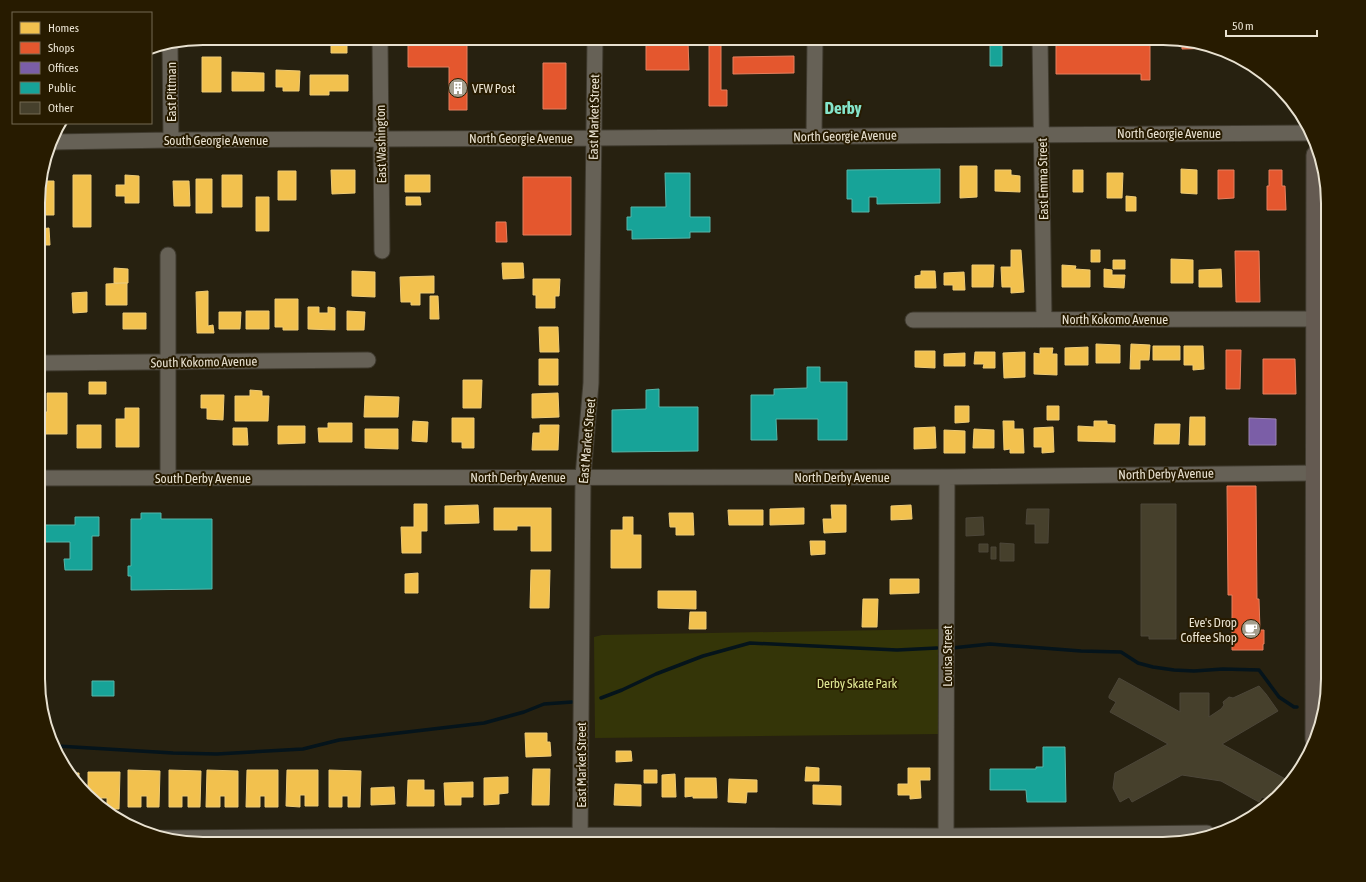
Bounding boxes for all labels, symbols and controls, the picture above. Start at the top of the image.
legend [12,12,152,124]
scale bar [1226,12,1317,38]
text: 50 m [1232,19,1254,33]
text: Homes [48,21,79,35]
text: Shops [48,41,74,55]
text: Offices [48,61,78,75]
street label: East Pittman [164,62,179,122]
street label: East Market Street [586,74,602,160]
building icon: VFW Post [447,77,469,99]
text: Public [48,81,76,95]
place label: VFW Post [472,81,516,96]
district label: Derby [824,98,862,118]
text: Other [48,101,74,115]
street label: East Washington [373,105,389,183]
street label: North Georgie Avenue [1117,126,1221,141]
street label: North Georgie Avenue [793,128,897,144]
street label: North Georgie Avenue [469,131,573,146]
street label: South Georgie Avenue [164,133,268,148]
street label: East Emma Street [1035,137,1051,220]
street label: North Kokomo Avenue [1062,312,1168,327]
street label: South Kokomo Avenue [151,354,258,370]
street label: East Market Street [576,397,598,484]
street label: North Derby Avenue [1118,466,1214,482]
street label: North Derby Avenue [470,470,566,485]
street label: North Derby Avenue [794,470,890,485]
street label: South Derby Avenue [155,471,251,486]
place label: Eve's Drop Coffee Shop [1180,615,1237,645]
cafe icon: Eve's Drop Coffee Shop [1240,618,1262,640]
street label: Louisa Street [940,625,955,687]
park label: Derby Skate Park [817,676,897,691]
street label: East Market Street [574,722,589,808]

